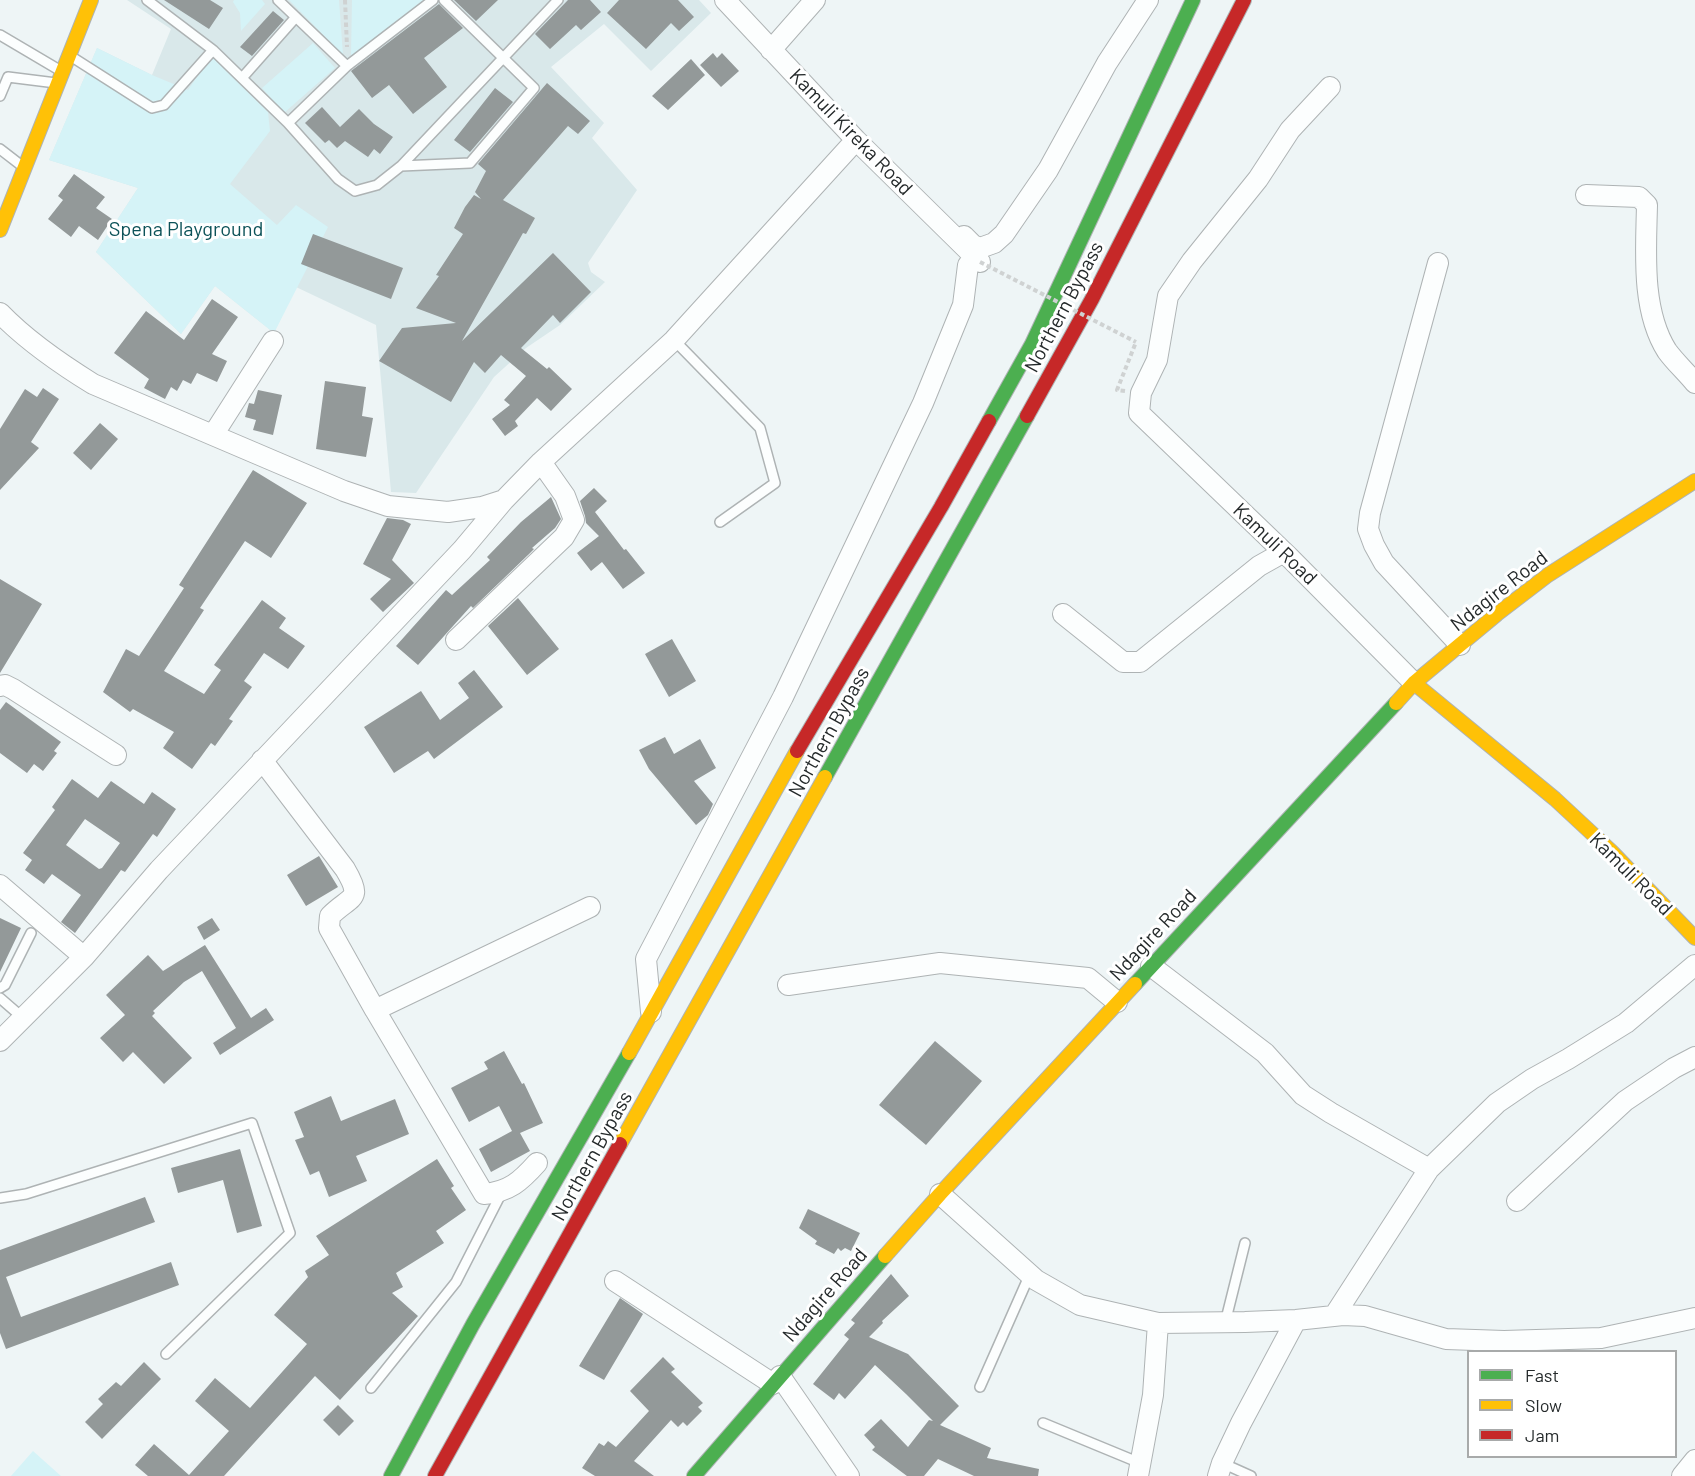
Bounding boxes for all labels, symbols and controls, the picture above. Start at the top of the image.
street label: Kamuli Kireka Road [784,64,918,200]
park label: Spena Playground [109,217,263,241]
street label: Northern Bypass [1019,238,1109,376]
street label: Kamuli Road [1228,498,1322,590]
street label: Ndagire Road [1446,546,1552,636]
street label: Northern Bypass [783,663,875,801]
street label: Kamuli Road [1584,827,1678,921]
street label: Ndagire Road [1104,884,1202,986]
street label: Northern Bypass [546,1087,638,1225]
street label: Ndagire Road [778,1243,872,1347]
legend [1467,1350,1677,1458]
text: Fast [1525,1364,1559,1386]
text: Slow [1525,1394,1562,1416]
text: Jam [1525,1424,1559,1446]

